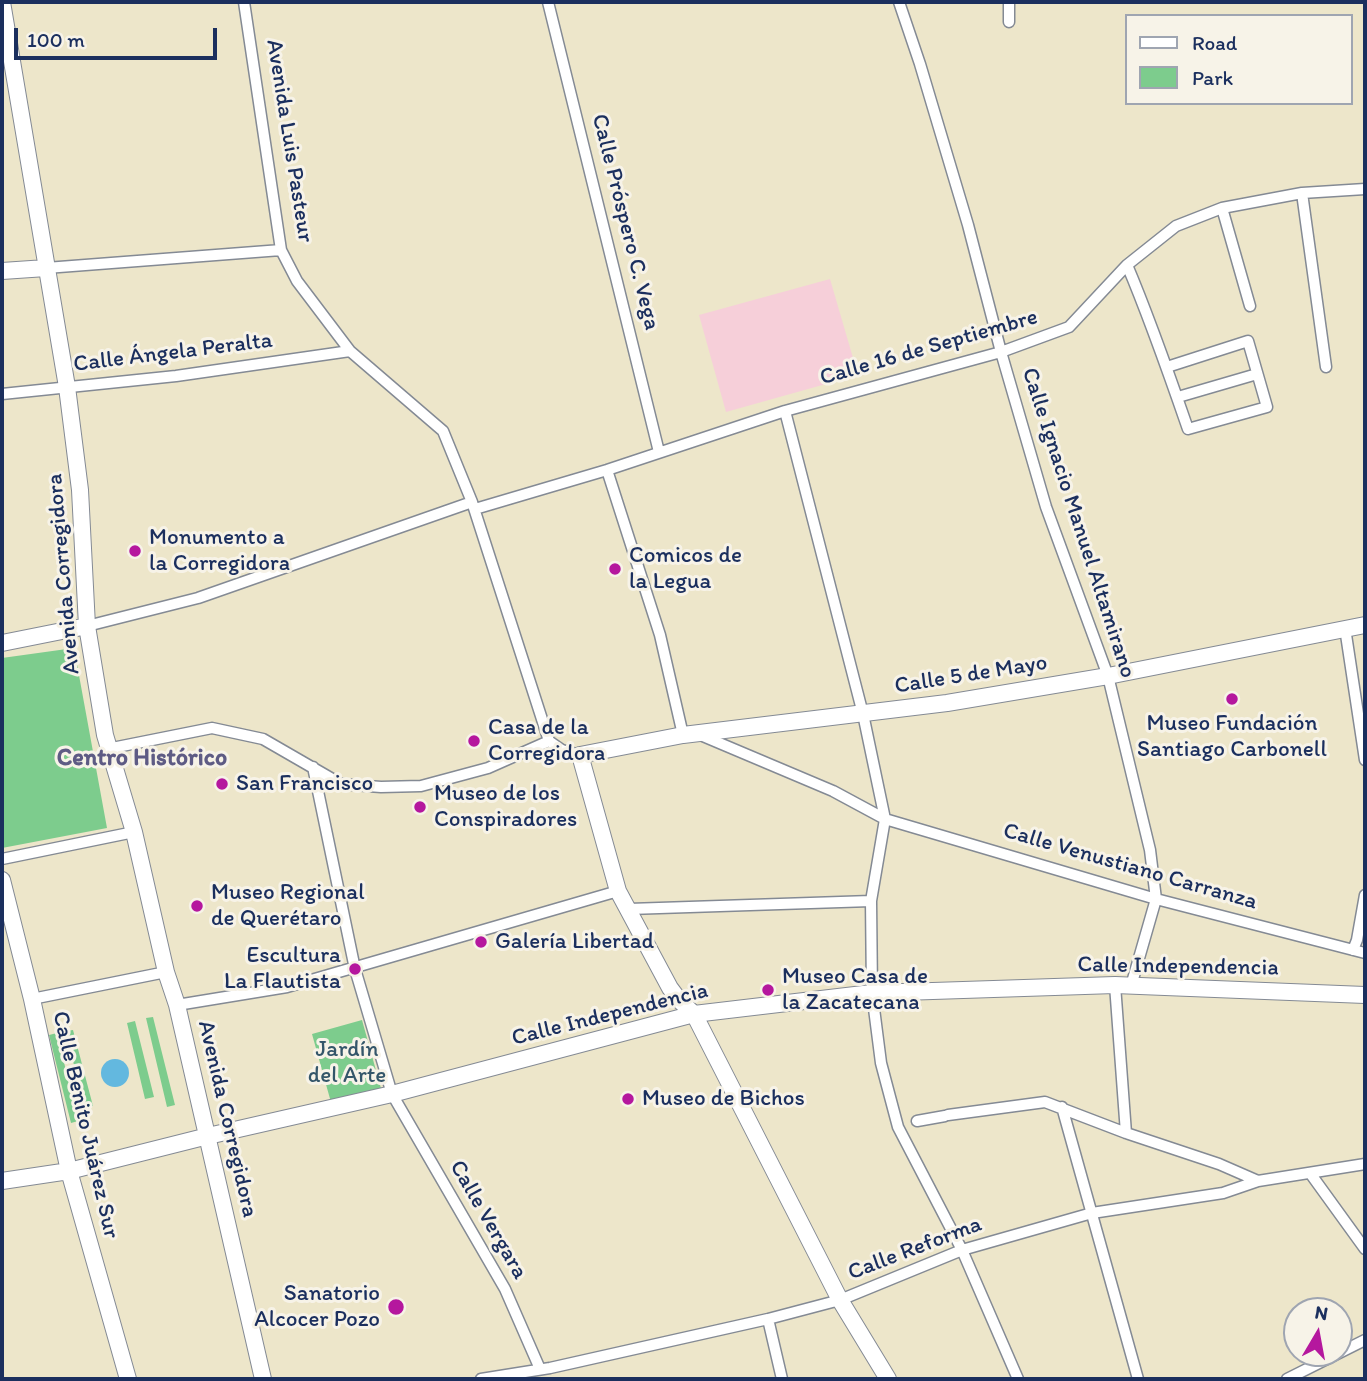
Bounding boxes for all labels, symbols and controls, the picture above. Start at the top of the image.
scale bar [18,14,220,58]
legend [1126,14,1353,105]
text: 100 m [27,27,85,52]
text: Road [1192,30,1237,55]
street label: Avenida Luis Pasteur [259,37,319,245]
text: Park [1192,65,1233,90]
street label: Calle Próspero C. Vega [585,111,665,333]
street label: Calle 16 de Septiembre [817,304,1041,392]
street label: Calle Ángela Peralta [72,327,274,379]
street label: Calle Ignacio Manuel Altamirano [1015,364,1141,682]
street label: Avenida Corregidora [41,473,87,675]
place label: Monumento a la Corregidora [149,524,290,578]
place label: Comicos de la Legua [629,542,742,596]
marker: Monumento a la Corregidora [127,543,143,559]
marker: Comicos de la Legua [607,561,623,577]
street label: Calle 5 de Mayo [893,649,1049,701]
marker: Museo Fundación Santiago Carbonell [1224,691,1240,707]
place label: Museo Fundación Santiago Carbonell [1137,710,1327,764]
place label: Casa de la Corregidora [488,714,605,768]
marker: Casa de la Corregidora [466,733,482,749]
district label: Centro Histórico [57,745,227,773]
place label: San Francisco [236,770,373,798]
marker: San Francisco [214,776,230,792]
place label: Museo de los Conspiradores [434,780,577,834]
marker: Museo de los Conspiradores [412,799,428,815]
street label: Calle Venustiano Carranza [1000,817,1260,917]
place label: Museo Regional de Querétaro [211,879,365,933]
marker: Museo Regional de Querétaro [189,898,205,914]
place label: Galería Libertad [495,928,654,956]
marker: Galería Libertad [473,934,489,950]
place label: Escultura La Flautista [224,942,341,996]
street label: Calle Independencia [1077,951,1279,983]
marker: Escultura La Flautista [347,961,363,977]
place label: Museo Casa de la Zacatecana [782,963,928,1017]
street label: Calle Independencia [509,977,711,1053]
marker: Museo Casa de la Zacatecana [760,982,776,998]
street label: Calle Benito Juárez Sur [45,1009,125,1241]
street label: Avenida Corregidora [191,1018,263,1220]
park label: Jardín del Arte [308,1036,386,1090]
place label: Museo de Bichos [642,1085,805,1113]
marker: Museo de Bichos [620,1091,636,1107]
street label: Calle Vergara [443,1156,533,1284]
street label: Calle Reforma [844,1211,986,1287]
place label: Sanatorio Alcocer Pozo [254,1280,380,1334]
marker: Sanatorio Alcocer Pozo [386,1297,406,1317]
north arrow [1283,1297,1353,1367]
text: N [1313,1300,1330,1325]

